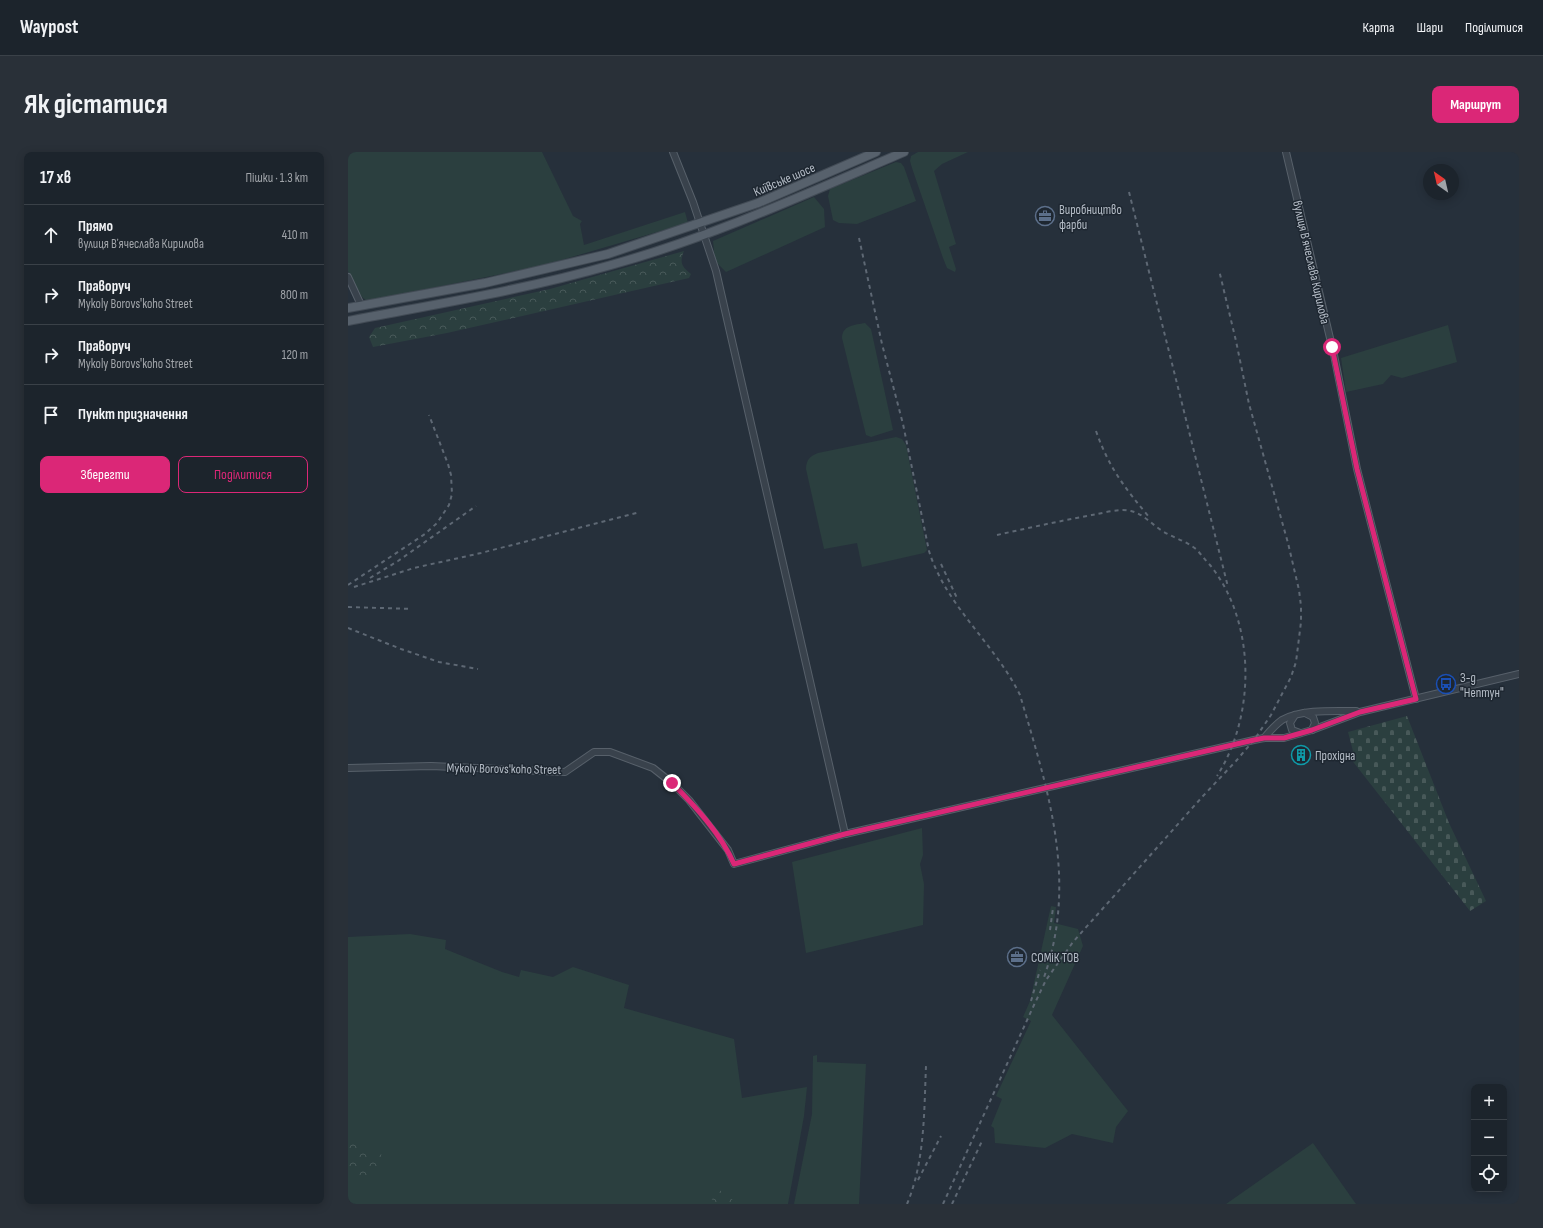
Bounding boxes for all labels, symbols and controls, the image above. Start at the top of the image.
text: Waypost [20,16,78,39]
text: Карта [1363,19,1394,36]
text: Шари [1416,19,1443,36]
text: Поділитися [1465,19,1523,36]
button: Маршрут [1432,86,1519,123]
text: Як дістатися [24,88,168,121]
street label: Київське шосе [751,160,818,200]
north arrow [1423,164,1459,200]
text: 17 хв [40,168,71,188]
text: Пішки · 1.3 km [245,170,308,186]
street label: вулиця Вʼячеслава Кирилова [1289,199,1333,325]
place label: Виробництво фарби [1059,202,1122,233]
office icon: Виробництво фарби [1034,205,1056,227]
text: Прямо [78,217,113,236]
icon: ahead [40,224,62,246]
text: 410 m [282,227,308,243]
text: вулиця Вʼячеслава Кирилова [78,236,204,252]
text: Праворуч [78,277,131,296]
icon: right [40,284,62,306]
text: 800 m [280,287,308,303]
text: Mykoly Borovs'koho Street [78,296,193,312]
text: Праворуч [78,337,131,356]
route start [1323,338,1341,356]
icon: right [40,344,62,366]
text: 120 m [282,347,308,363]
text: Mykoly Borovs'koho Street [78,356,193,372]
icon: arrive [40,404,62,426]
text: Пункт призначення [78,405,188,424]
button: Зберегти [40,456,170,493]
button: Поділитися [178,456,308,493]
place label: З-д "Нептун" [1460,670,1504,701]
bus stop icon: З-д "Нептун" [1435,673,1457,695]
building icon: Прохідна [1290,744,1312,766]
place label: Прохідна [1315,748,1355,764]
street label: Mykoly Borovs'koho Street [446,760,562,778]
route end [663,774,681,792]
office icon: СОМіК ТОВ [1006,946,1028,968]
place label: СОМіК ТОВ [1031,950,1079,966]
map controls [1471,1084,1507,1192]
button: + [1471,1084,1507,1120]
button: − [1471,1120,1507,1156]
button: locate [1471,1156,1507,1192]

